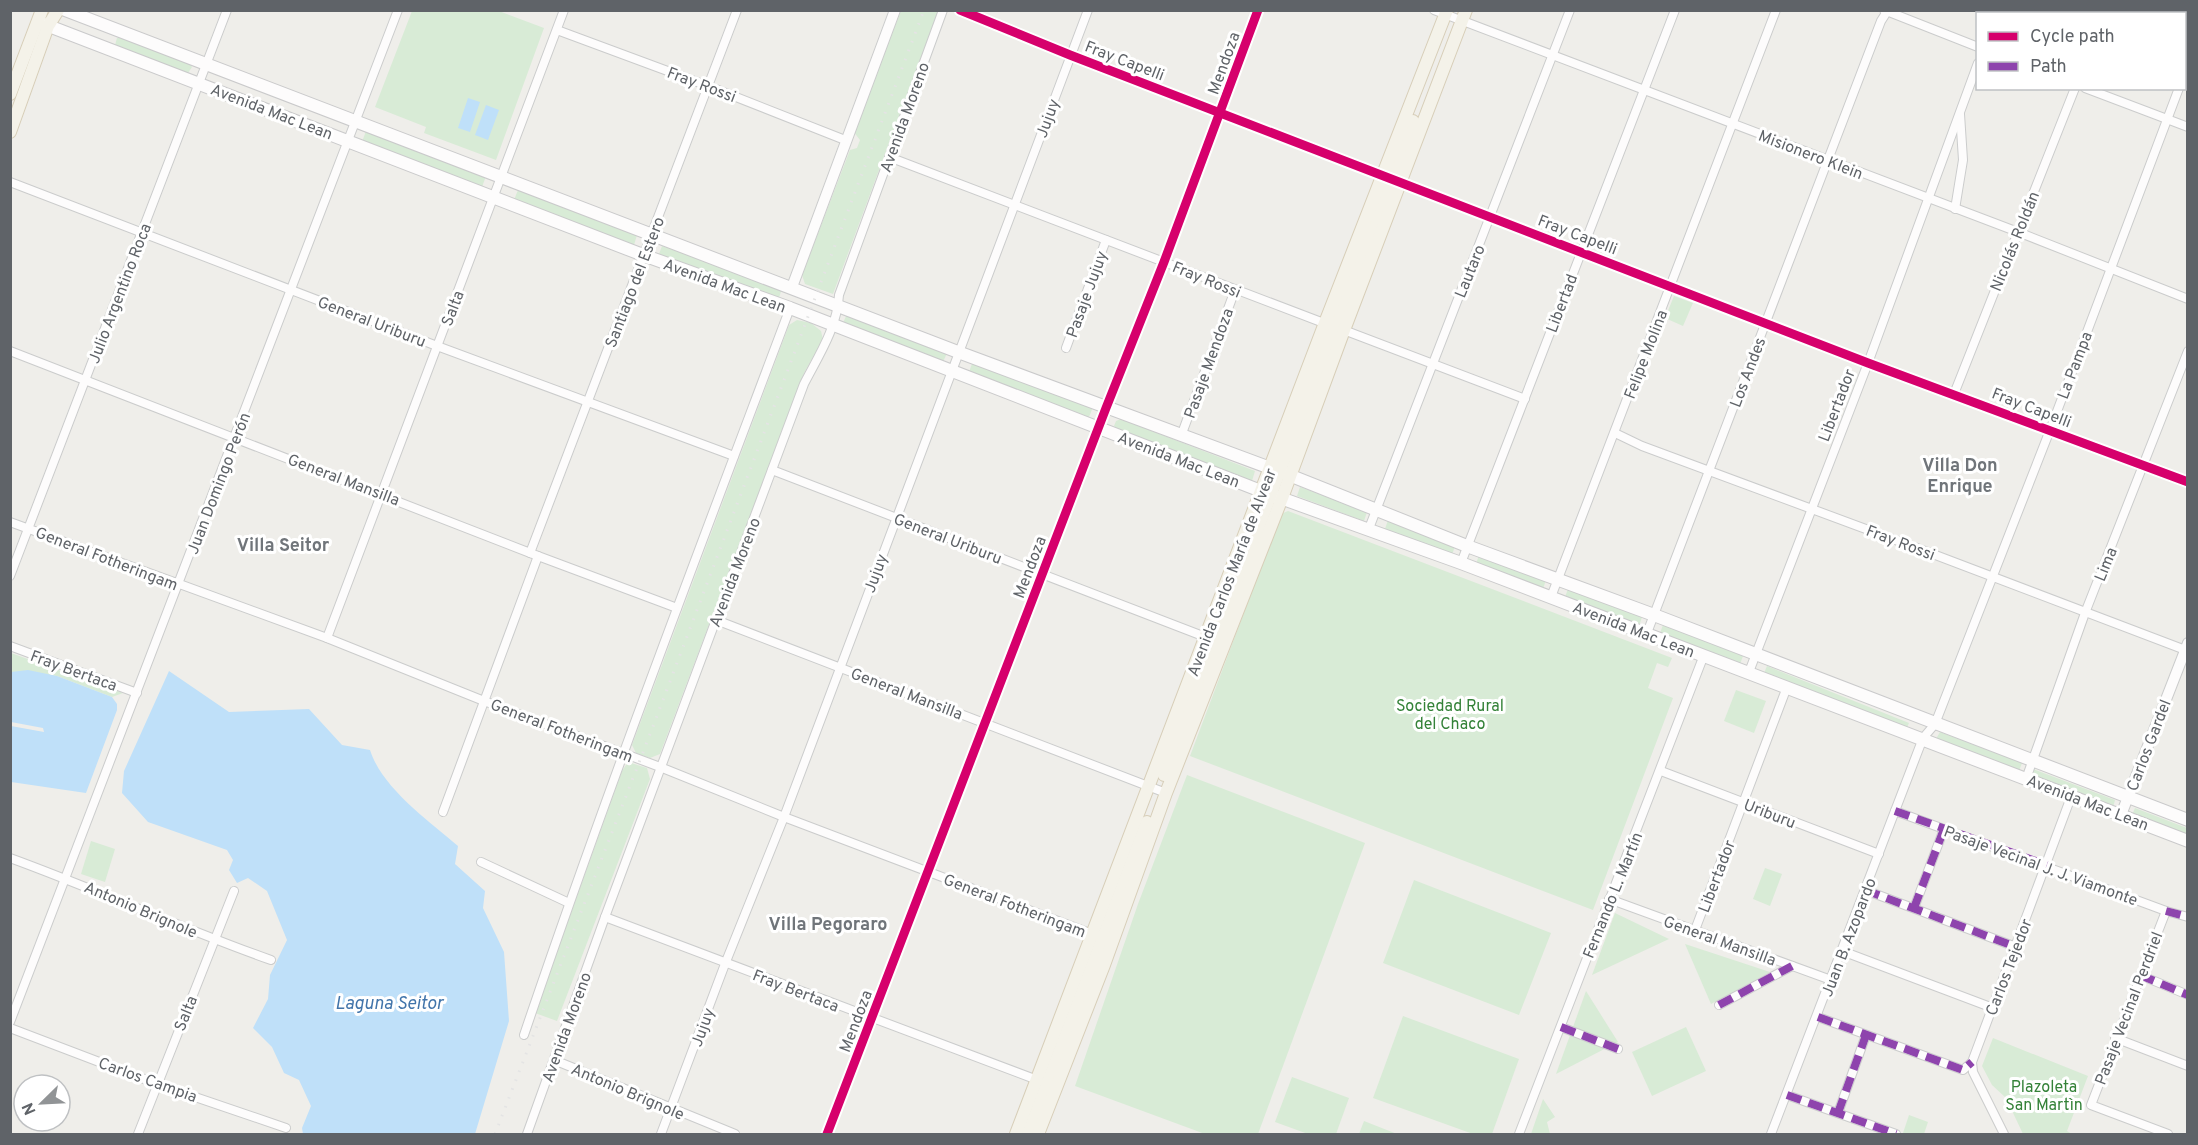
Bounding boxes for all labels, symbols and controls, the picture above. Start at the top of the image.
legend [1976,12,2186,90]
text: Cycle path [2030,26,2115,49]
street label: Mendoza [1204,30,1245,98]
street label: Fray Capelli [1082,38,1167,86]
text: Path [2030,56,2067,79]
street label: Avenida Moreno [877,60,935,175]
street label: Fray Rossi [664,64,739,108]
street label: Avenida Mac Lean [207,80,335,145]
street label: Jujuy [1033,96,1065,141]
street label: Misionero Klein [1755,127,1865,185]
street label: Nicolás Roldán [1987,189,2045,295]
street label: Fray Capelli [1535,212,1620,260]
street label: Santiago del Estero [602,214,670,351]
street label: Julio Argentino Roca [85,221,157,367]
street label: Lautaro [1451,242,1491,301]
street label: Pasaje Jujuy [1063,249,1113,341]
street label: Avenida Mac Lean [660,255,788,318]
street label: Fray Rossi [1169,258,1244,304]
street label: Libertad [1543,272,1583,336]
street label: Salta [438,288,470,329]
street label: General Uriburu [314,293,428,353]
street label: Pasaje Mendoza [1181,306,1239,422]
street label: Felipe Molina [1621,307,1673,402]
street label: La Pampa [2054,329,2098,402]
street label: Los Andes [1726,335,1771,411]
street label: Libertador [1815,367,1861,445]
street label: Fray Capelli [1989,385,2074,433]
street label: Juan Domingo Perón [184,410,256,557]
street label: Avenida Mac Lean [1114,428,1242,493]
street label: General Mansilla [284,450,402,511]
district label: Villa Don Enrique [1922,455,1998,499]
street label: Avenida Carlos María de Alvear [1184,466,1282,680]
street label: General Uriburu [890,510,1004,570]
street label: Avenida Moreno [706,515,766,630]
street label: Fray Rossi [1863,522,1938,566]
street label: General Fotheringam [32,523,180,596]
street label: Mendoza [1010,534,1052,602]
district label: Villa Seitor [237,535,330,558]
street label: Lima [2091,545,2123,585]
street label: Jujuy [861,551,893,596]
street label: Avenida Mac Lean [1569,598,1697,663]
street label: Fray Bertaca [27,647,119,697]
street label: General Mansilla [847,664,965,725]
street label: General Fotheringam [487,695,635,768]
park label: Sociedad Rural del Chaco [1396,697,1504,735]
street label: Carlos Gardel [2123,697,2177,794]
street label: Avenida Mac Lean [2023,771,2151,836]
street label: Uriburu [1740,796,1798,834]
street label: Pasaje Vecinal J. J. Viamonte [1941,822,2140,911]
street label: Fernando L. Martín [1579,830,1648,962]
street label: Libertador [1695,838,1741,916]
street label: General Fotheringam [940,870,1088,943]
street label: Juan B. Azopardo [1818,875,1882,1000]
street label: Antonio Brignole [81,878,200,944]
street label: General Mansilla [1660,912,1778,972]
district label: Villa Pegoraro [769,914,887,937]
street label: Carlos Tejedor [1982,916,2038,1019]
street label: Pasaje Vecinal Perdriel [2091,929,2168,1088]
street label: Fray Bertaca [749,966,841,1018]
street label: Avenida Moreno [539,970,597,1085]
street label: Mendoza [836,988,878,1056]
street label: Salta [171,993,203,1034]
water label: Laguna Seitor [335,993,445,1016]
street label: Jujuy [688,1005,720,1050]
street label: Carlos Campia [95,1054,199,1108]
street label: Antonio Brignole [568,1060,687,1126]
north arrow [12,1073,72,1133]
park label: Plazoleta San Martìn [2005,1078,2083,1116]
text: N [19,1099,42,1118]

